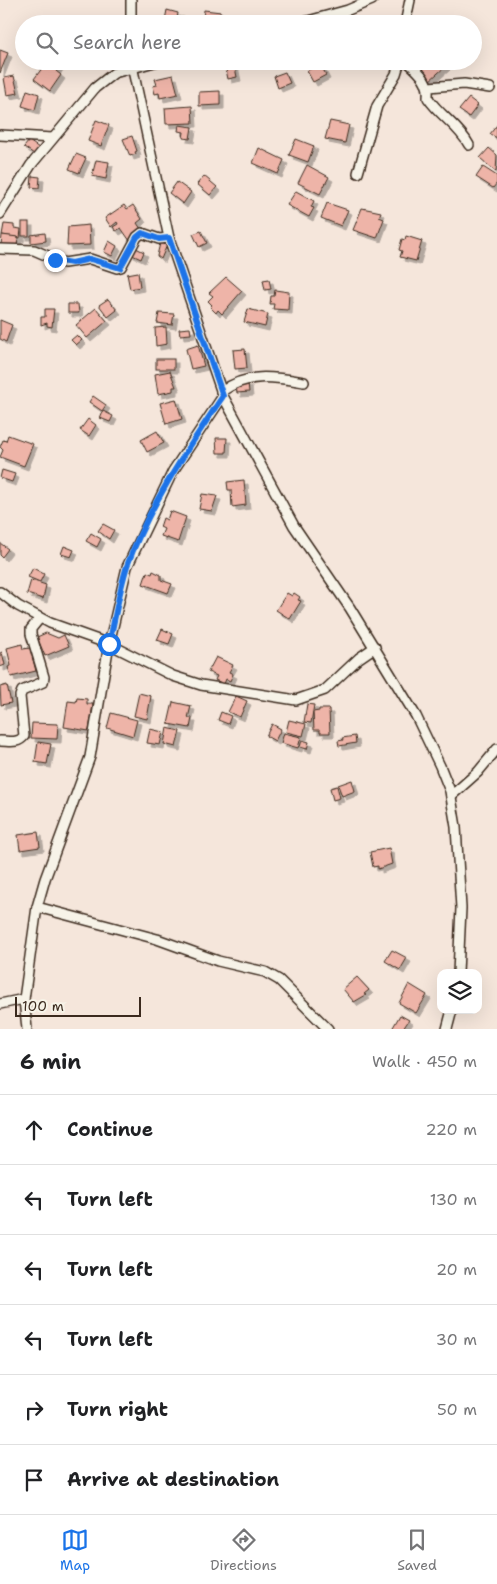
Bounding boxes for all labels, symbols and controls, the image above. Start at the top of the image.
search box [15,15,482,70]
icon: search [33,29,61,57]
text: Search here [73,30,182,55]
route end [44,249,67,272]
route start [98,633,121,656]
map controls [437,969,482,1014]
button: layers [437,969,482,1014]
scale bar [15,994,141,1017]
text: 100 m [22,997,64,1015]
text: 6 min [20,1048,81,1076]
text: Walk · 450 m [372,1051,477,1072]
icon: ahead [20,1116,48,1144]
text: Continue [67,1117,153,1142]
text: 220 m [425,1119,477,1140]
icon: left [20,1186,48,1214]
text: Turn left [67,1187,153,1212]
text: 130 m [430,1189,477,1210]
icon: left [20,1256,48,1284]
text: Turn left [67,1257,153,1282]
text: 20 m [436,1259,477,1280]
icon: left [20,1326,48,1354]
text: Turn left [67,1327,153,1352]
text: 30 m [436,1329,477,1350]
icon: right [20,1396,48,1424]
text: Turn right [67,1397,168,1422]
text: 50 m [437,1399,477,1420]
icon: arrive [20,1466,48,1494]
text: Arrive at destination [67,1467,279,1492]
tab: Map [60,1526,90,1574]
tab: Directions [210,1526,277,1574]
tab: Saved [397,1526,437,1574]

